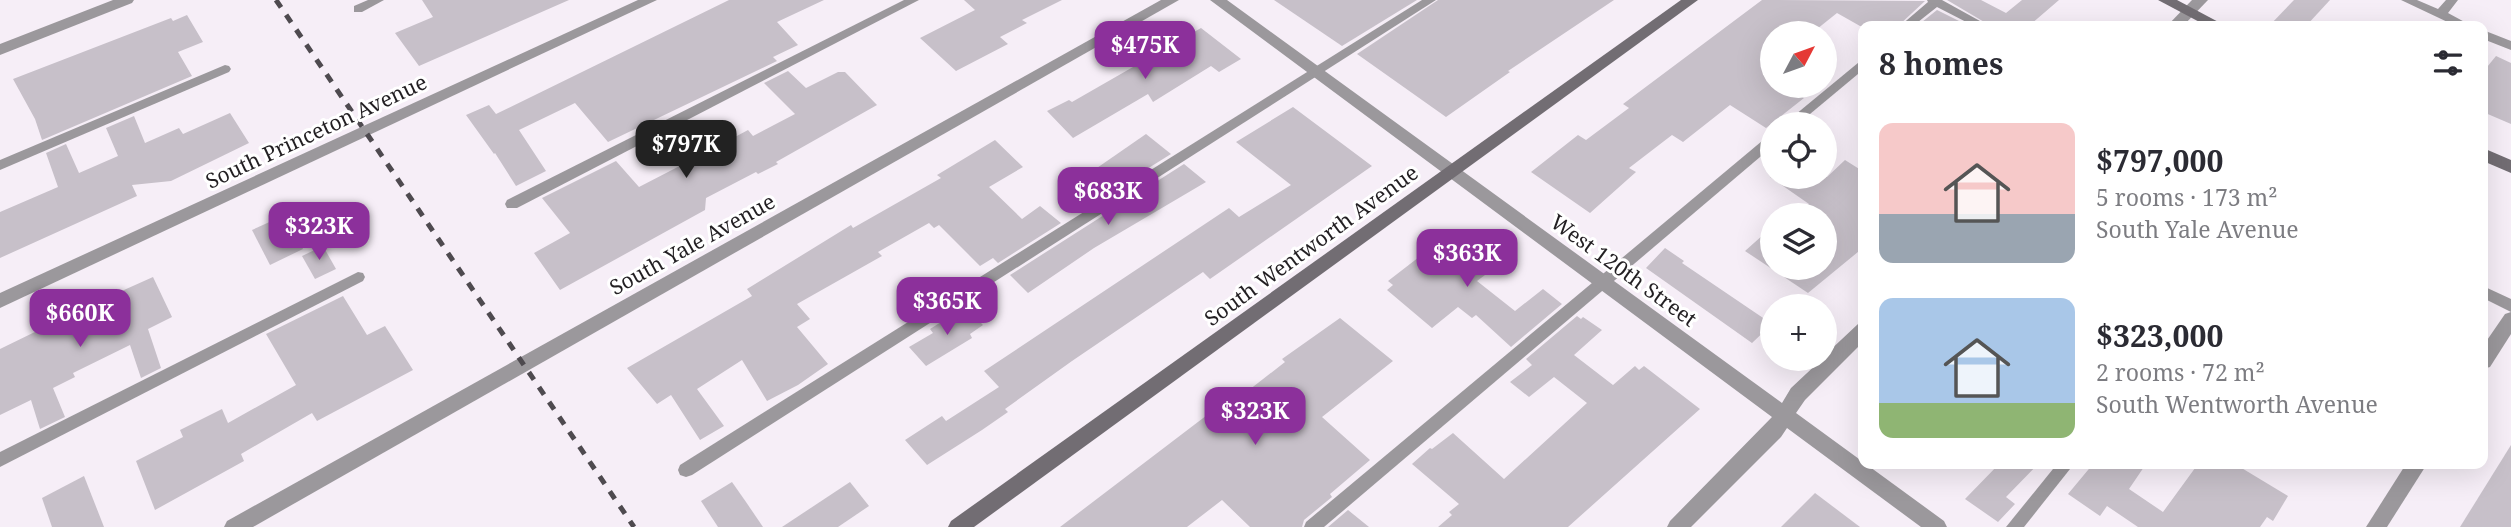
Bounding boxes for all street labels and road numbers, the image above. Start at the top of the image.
street label: South Princeton Avenue [201,67,431,195]
street label: South Wentworth Avenue [1199,158,1423,332]
street label: South Yale Avenue [604,187,780,301]
street label: West 120th Street [1545,207,1703,333]

